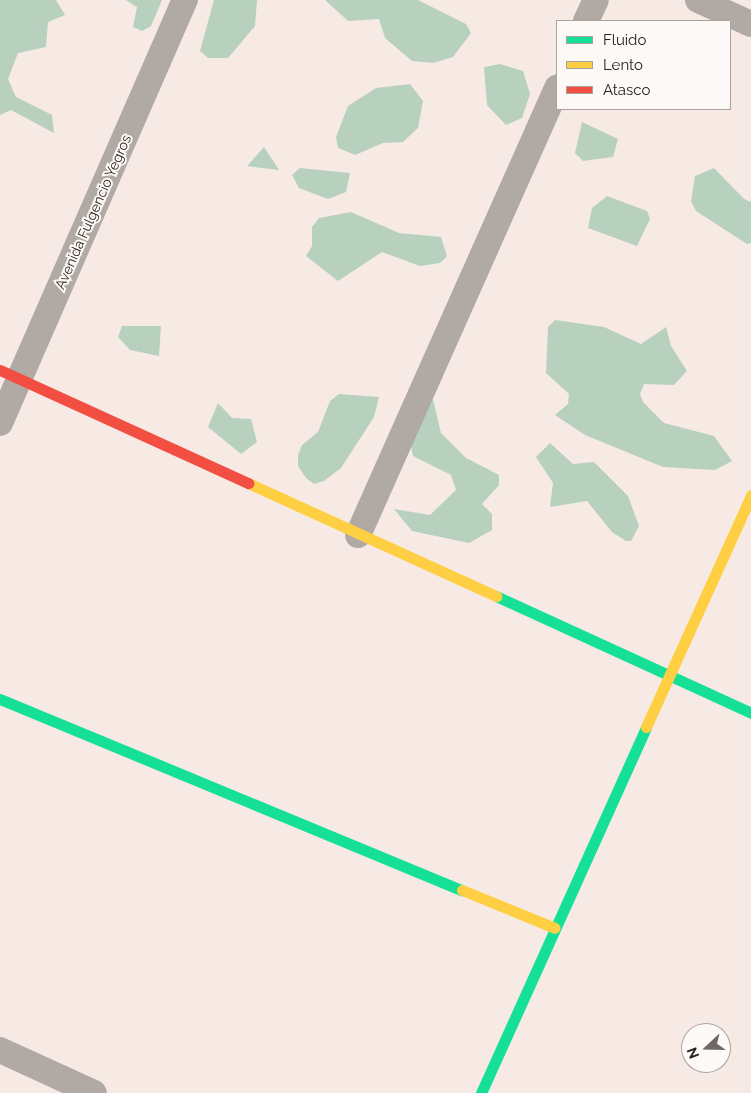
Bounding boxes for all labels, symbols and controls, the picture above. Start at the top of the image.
legend [556,20,731,110]
text: Fluido [603,31,646,49]
text: Lento [603,56,643,74]
text: Atasco [603,81,650,99]
street label: Avenida Fulgencio Yegros [51,132,135,292]
north arrow [681,1023,731,1073]
text: N [684,1045,702,1061]

